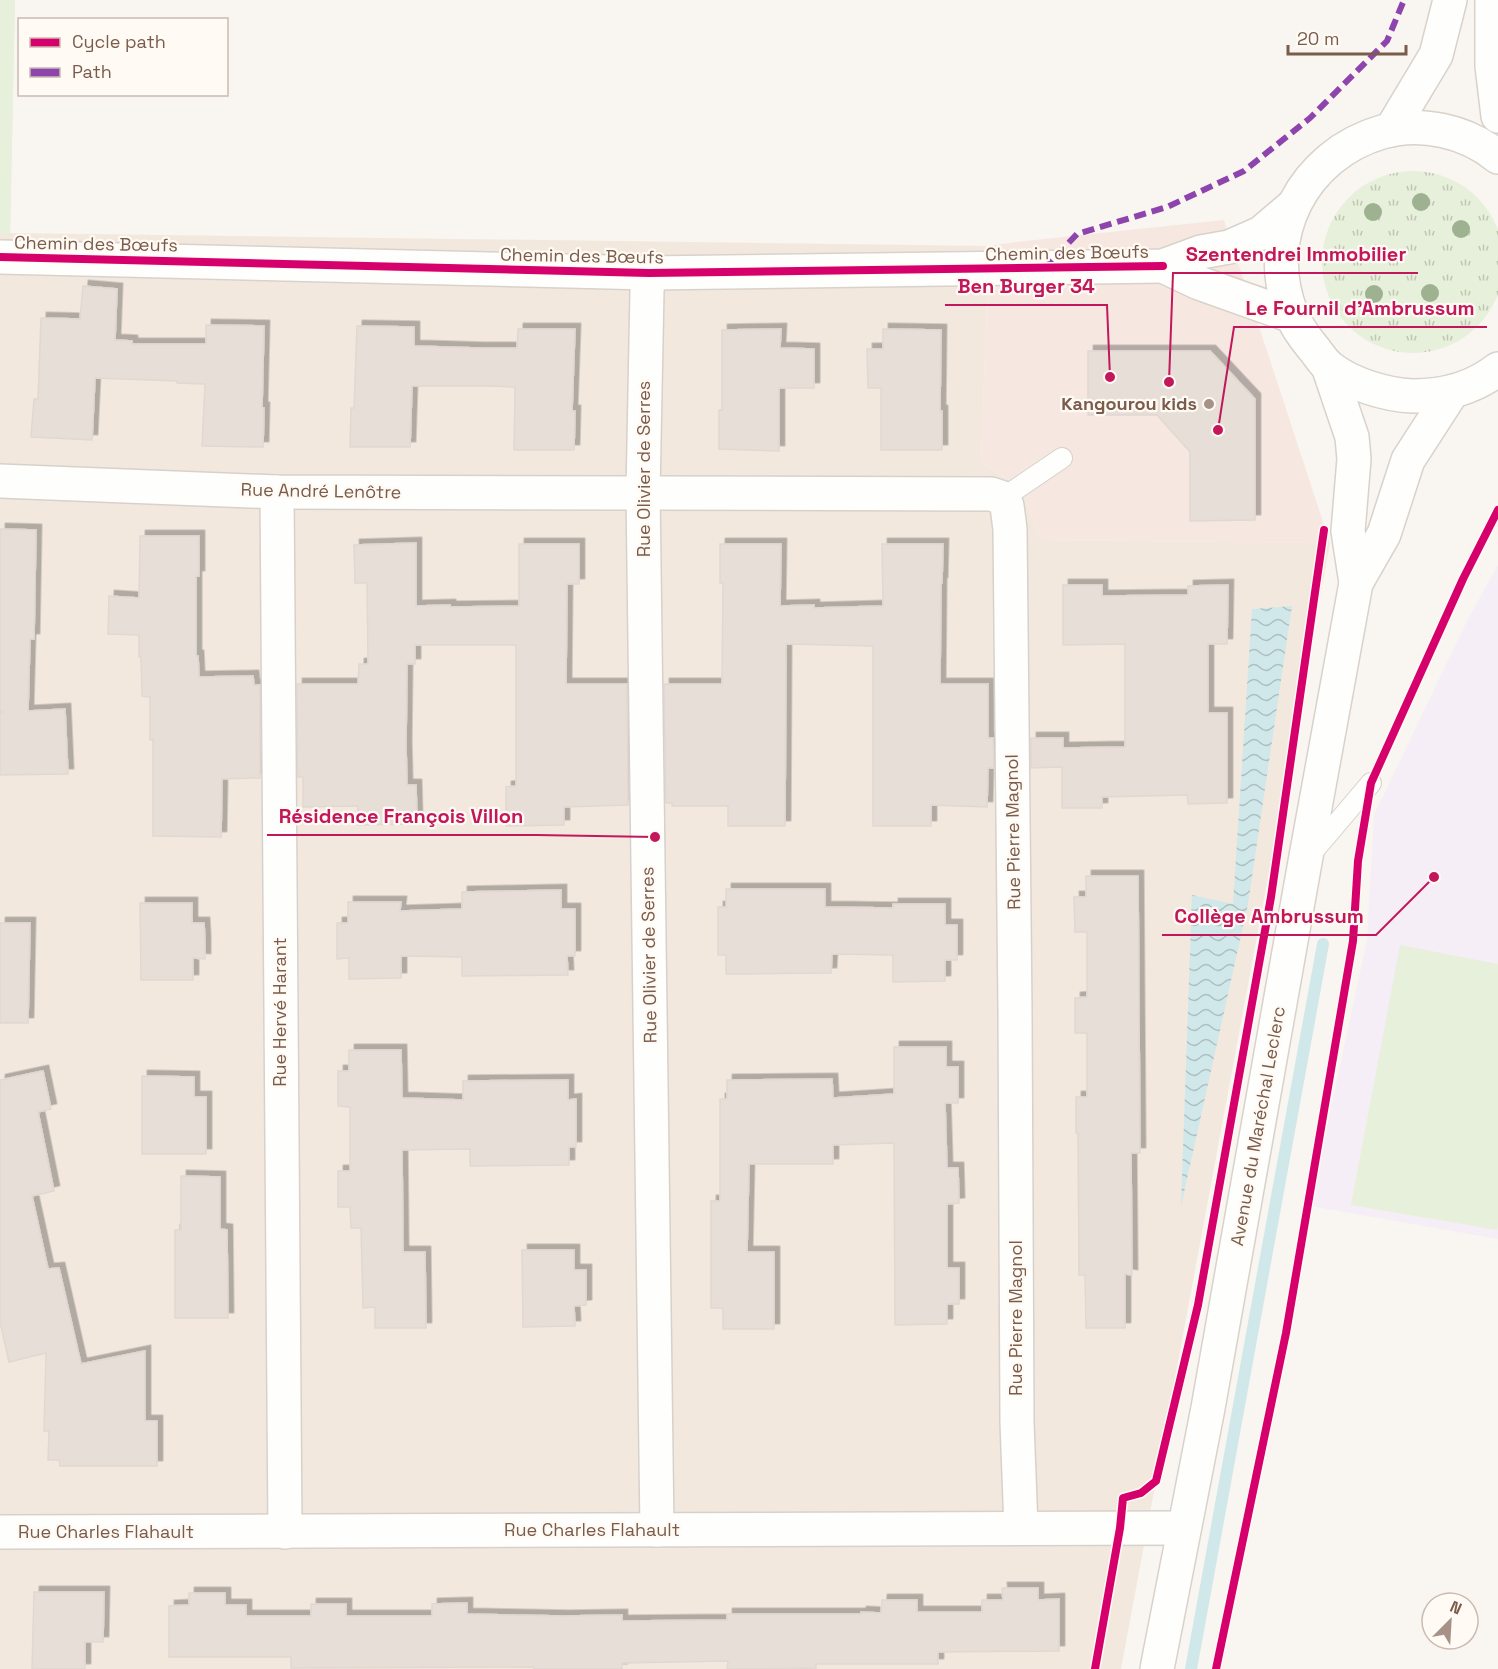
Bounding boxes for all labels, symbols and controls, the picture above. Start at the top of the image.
legend [18,18,228,96]
scale bar [1288,18,1406,56]
text: 20 m [1297,27,1340,50]
text: Cycle path [72,30,166,53]
text: Path [72,60,112,83]
street label: Chemin des Bœufs [14,231,178,256]
callout: Szentendrei Immobilier [1173,235,1418,273]
street label: Chemin des Bœufs [985,240,1149,265]
text: Szentendrei Immobilier [1186,241,1406,267]
street label: Chemin des Bœufs [500,243,664,268]
callout: Ben Burger 34 [945,267,1107,305]
text: Ben Burger 34 [957,273,1095,299]
callout: Le Fournil d’Ambrussum [1234,289,1487,327]
text: Le Fournil d’Ambrussum [1245,295,1475,321]
street label: Rue Olivier de Serres [632,381,655,557]
place label: Kangourou kids [1061,392,1197,415]
marker: Kangourou kids [1202,397,1216,411]
street label: Rue André Lenôtre [240,478,402,503]
street label: Rue Pierre Magnol [1000,754,1025,910]
callout: Résidence François Villon [267,797,536,835]
text: Résidence François Villon [279,803,523,829]
street label: Rue Olivier de Serres [635,867,662,1044]
callout: Collège Ambrussum [1162,897,1376,935]
text: Collège Ambrussum [1174,903,1364,929]
street label: Rue Hervé Harant [268,937,291,1087]
street label: Avenue du Maréchal Leclerc [1225,1004,1290,1248]
street label: Rue Pierre Magnol [1004,1240,1027,1396]
street label: Rue Charles Flahault [504,1518,680,1541]
street label: Rue Charles Flahault [18,1520,194,1543]
north arrow [1420,1591,1480,1651]
text: N [1447,1596,1465,1620]

